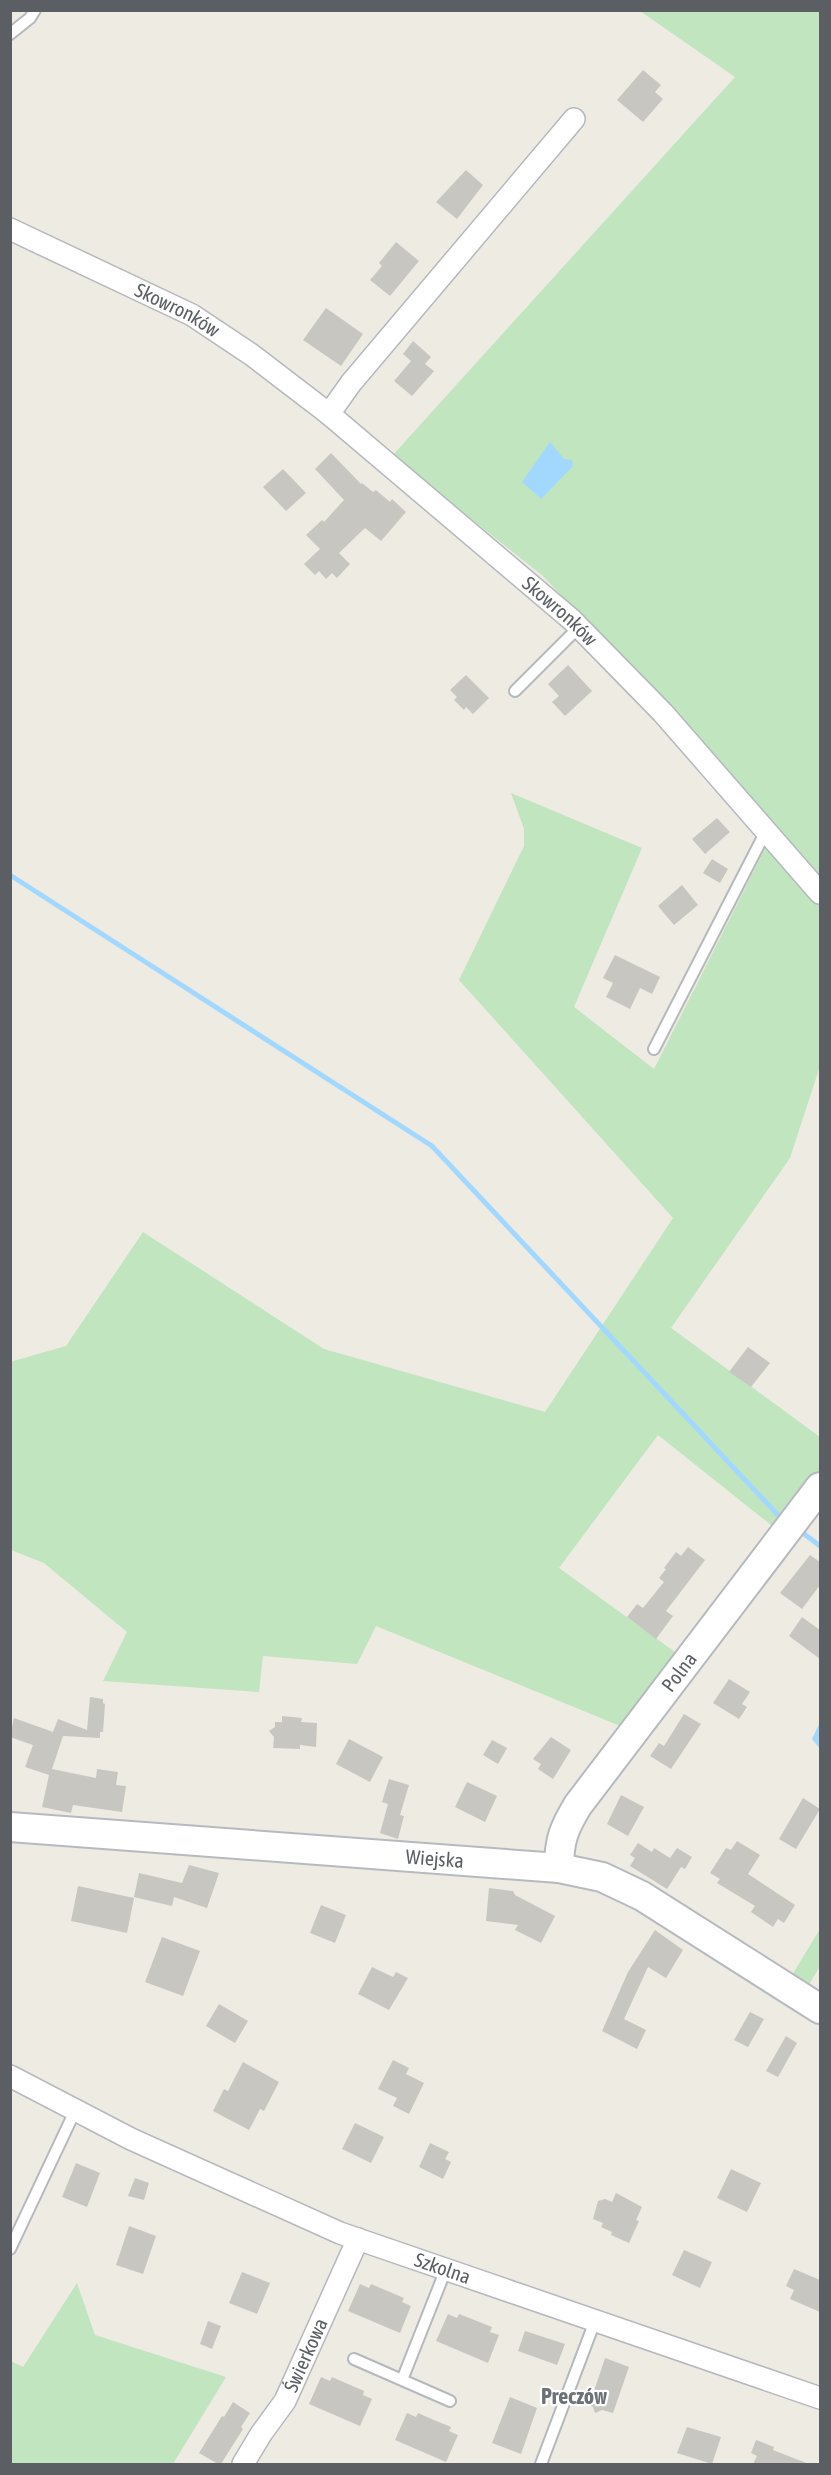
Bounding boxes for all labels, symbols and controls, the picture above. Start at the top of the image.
street label: Skowronków [132,278,224,341]
street label: Skowronków [518,571,602,650]
street label: Polna [657,1648,701,1696]
street label: Wiejska [405,1845,465,1872]
street label: Szkolna [412,2248,474,2288]
street label: Świerkowa [279,2315,332,2395]
district label: Preczów [541,2383,607,2409]

